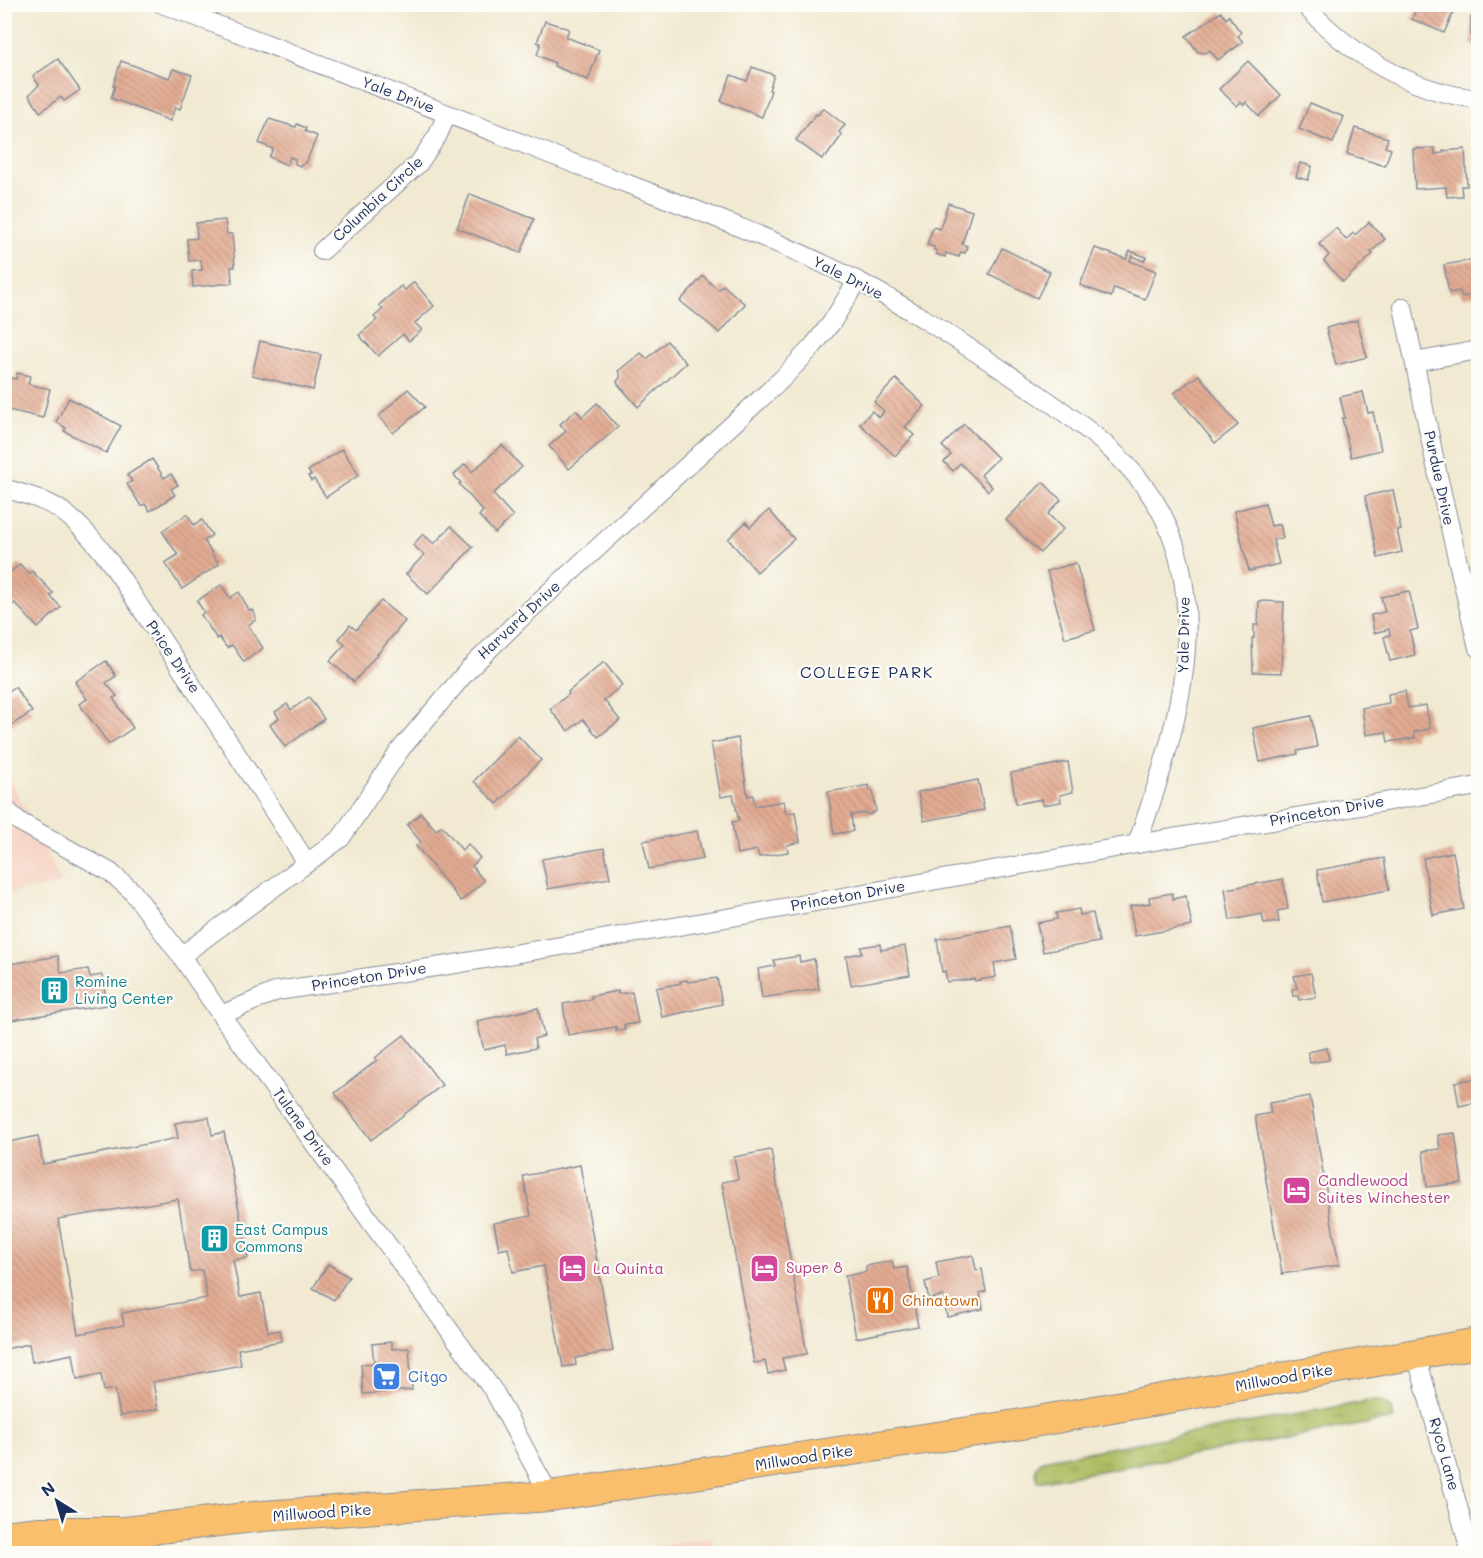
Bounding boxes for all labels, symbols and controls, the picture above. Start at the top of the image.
street label: Yale Drive [359,71,438,117]
street label: Columbia Circle [328,151,427,245]
street label: Yale Drive [810,251,887,303]
street label: Purdue Drive [1420,429,1460,527]
street label: Harvard Drive [473,576,564,663]
street label: Yale Drive [1172,596,1194,673]
street label: Price Drive [142,616,206,697]
district label: COLLEGE PARK [800,661,934,682]
street label: Princeton Drive [1268,790,1386,830]
street label: Princeton Drive [789,875,907,915]
street label: Princeton Drive [310,957,428,995]
place label: Romine Living Center [75,971,174,1008]
building icon: Romine Living Center [38,975,70,1007]
street label: Tulane Drive [269,1083,339,1169]
place label: Candlewood Suites Winchester [1318,1170,1451,1207]
hotel icon: Candlewood Suites Winchester [1281,1174,1313,1206]
place label: East Campus Commons [235,1219,328,1256]
building icon: East Campus Commons [198,1223,230,1255]
hotel icon: Super 8 [749,1252,781,1284]
hotel icon: La Quinta [556,1253,588,1285]
place label: Super 8 [786,1257,843,1277]
place label: La Quinta [593,1258,664,1278]
restaurant icon: Chinatown [865,1285,897,1317]
place label: Chinatown [902,1290,979,1310]
street label: Millwood Pike [1233,1359,1334,1395]
supermarket icon: Citgo [371,1361,403,1393]
place label: Citgo [408,1366,448,1386]
street label: Ryco Lane [1425,1415,1465,1492]
street label: Millwood Pike [753,1439,854,1475]
north arrow [27,1471,87,1531]
text: N [36,1477,59,1501]
street label: Millwood Pike [272,1499,372,1525]

